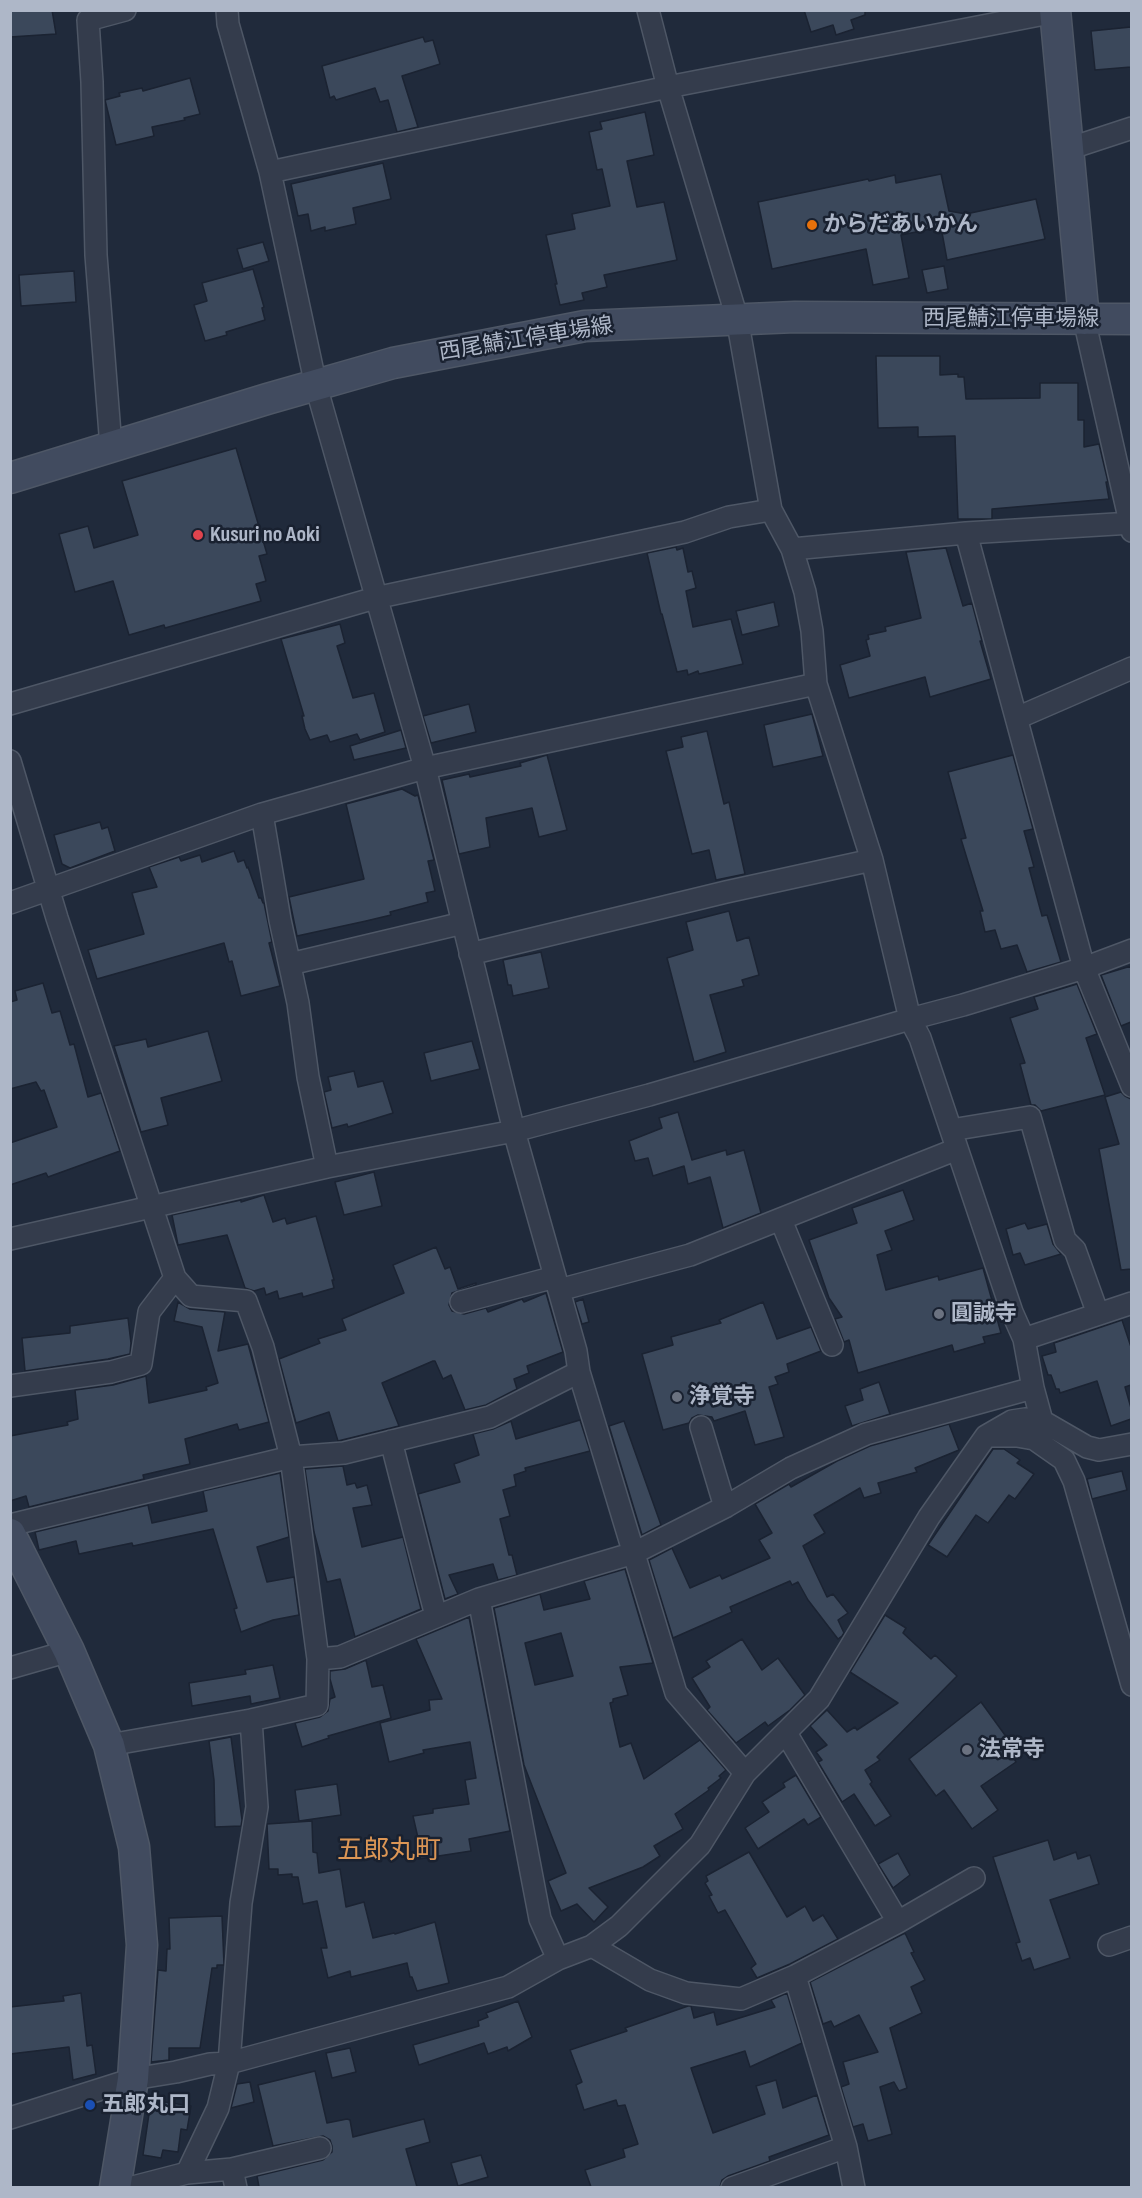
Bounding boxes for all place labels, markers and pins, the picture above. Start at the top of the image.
place label: からだあいかん [824,212,978,238]
marker: からだあいかん [805,218,819,232]
place label: Kusuri no Aoki [210,522,320,548]
marker: Kusuri no Aoki [191,528,205,542]
place label: 圓誠寺 [951,1301,1017,1327]
marker: 圓誠寺 [932,1307,946,1321]
place label: 浄覚寺 [689,1384,755,1410]
marker: 浄覚寺 [670,1390,684,1404]
place label: 法常寺 [979,1737,1045,1763]
marker: 法常寺 [960,1743,974,1757]
place label: 五郎丸口 [102,2092,190,2118]
marker: 五郎丸口 [83,2098,97,2112]

